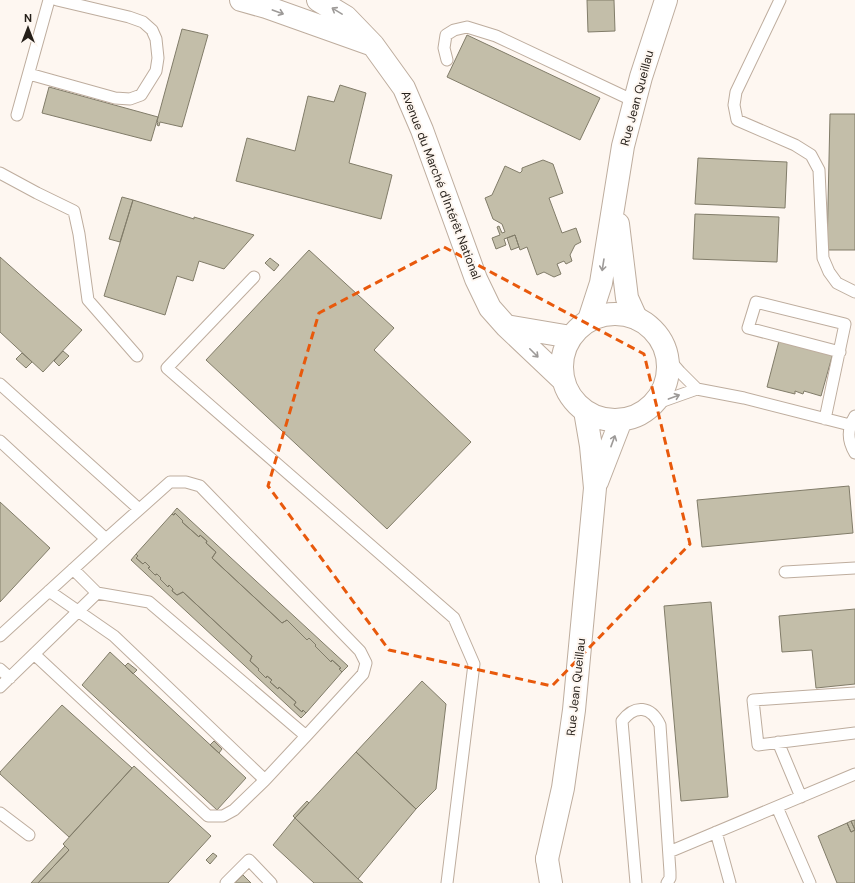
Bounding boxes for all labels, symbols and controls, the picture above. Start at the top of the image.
one-way arrow [331,7,343,15]
north arrow [8,8,48,48]
one-way arrow [271,8,283,16]
text: N [24,11,32,25]
street label: Rue Jean Queillau [617,48,657,147]
street label: Avenue du Marché d'Intérêt National [398,88,484,282]
one-way arrow [599,258,607,271]
one-way arrow [529,348,539,358]
one-way arrow [668,392,680,400]
one-way arrow [610,434,617,447]
street label: Rue Jean Queillau [563,637,589,737]

